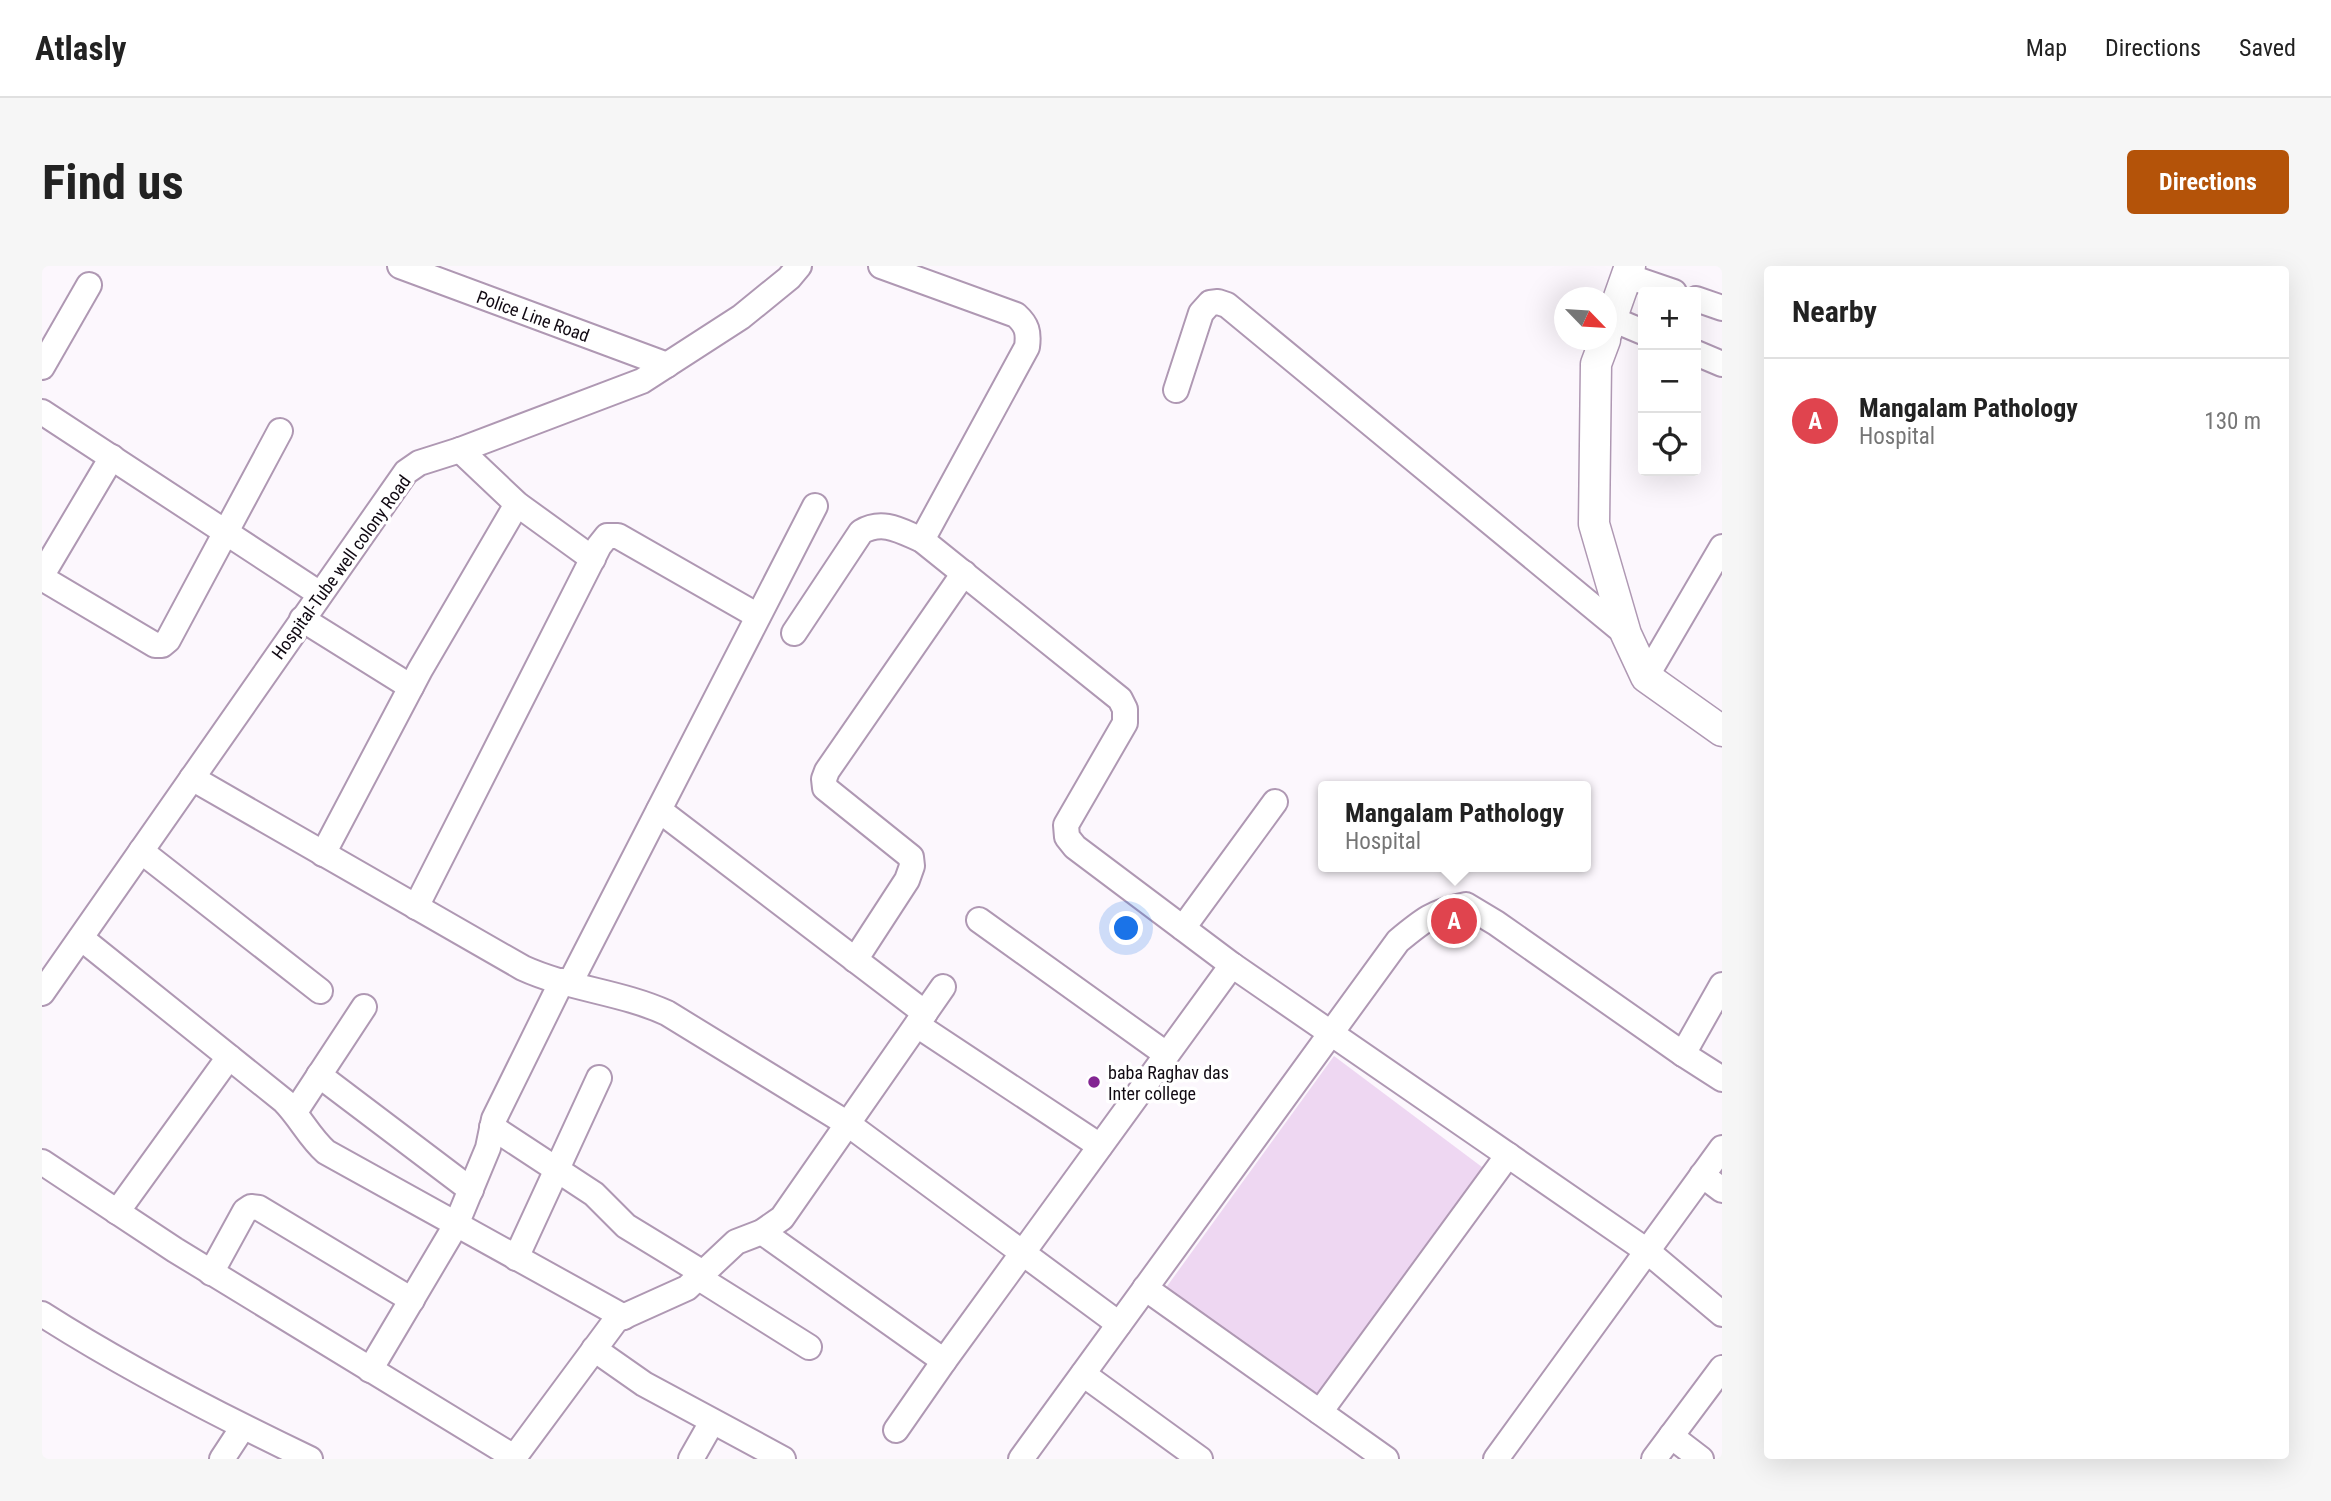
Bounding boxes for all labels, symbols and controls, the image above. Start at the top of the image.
text: Atlasly [35,29,126,68]
text: Map [2026,34,2067,62]
text: Directions [2105,34,2201,62]
text: Saved [2239,34,2296,62]
button: Directions [2127,150,2289,214]
text: Find us [42,154,184,211]
street label: Police Line Road [474,286,592,346]
north arrow [1554,287,1617,350]
map controls [1638,287,1701,476]
button: + [1638,287,1701,350]
text: Nearby [1792,294,1877,329]
button: − [1638,350,1701,413]
text: Mangalam Pathology [1859,393,2078,423]
text: A [1808,408,1822,435]
text: 130 m [2204,408,2261,435]
button: locate [1638,413,1701,476]
text: Hospital [1859,423,1935,450]
street label: Hospital-Tube well colony Road [267,471,415,663]
popup [1318,781,1591,872]
text: Mangalam Pathology [1345,798,1564,828]
text: Hospital [1345,828,1421,855]
pin: A [1431,895,1477,947]
your location [1109,911,1143,945]
place label: baba Raghav das Inter college [1108,1062,1229,1104]
marker: baba Raghav das Inter college [1086,1074,1102,1090]

